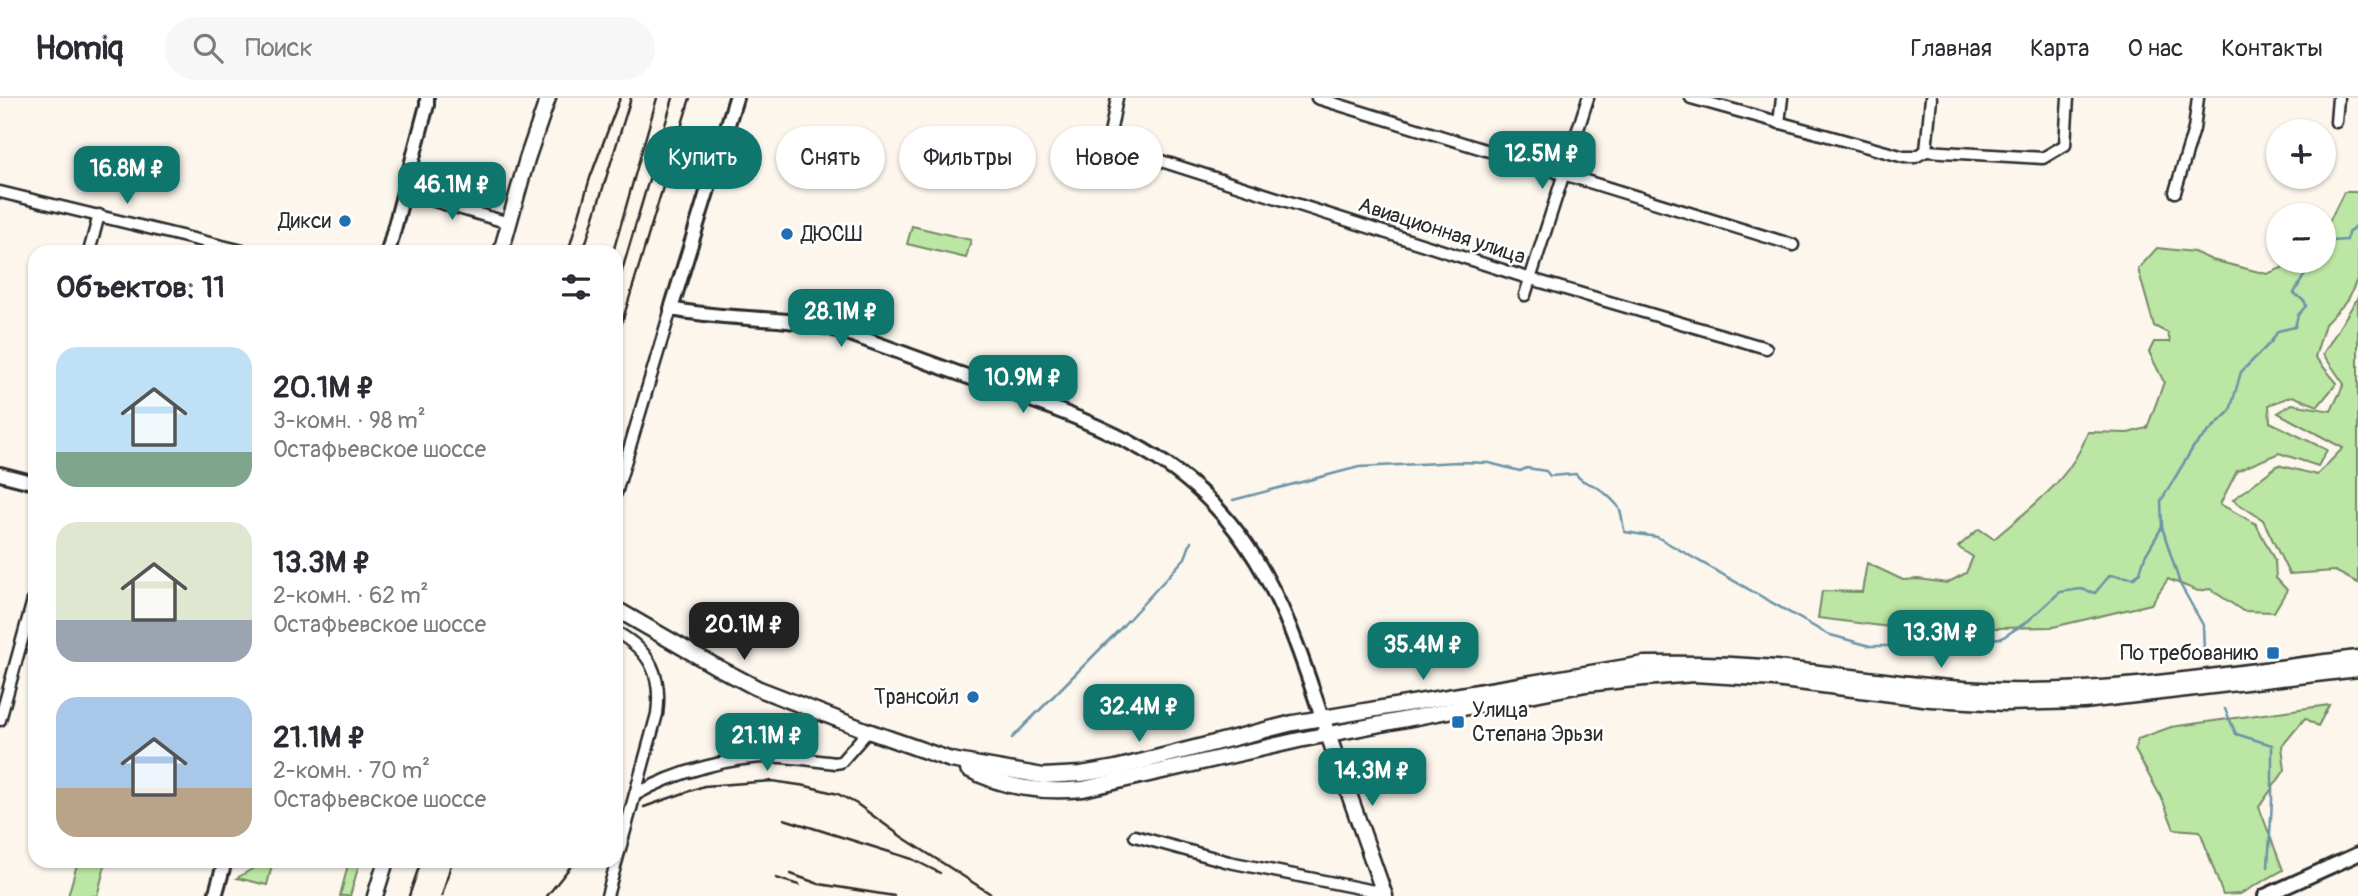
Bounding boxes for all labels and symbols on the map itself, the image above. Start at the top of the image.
pin: 12.5M ₽ [1477,132,1607,191]
pin: 16.8M ₽ [62,146,192,206]
pin: 46.1M ₽ [387,162,517,222]
street label: Авиационная улица [1355,191,1529,271]
place label: Дикси [277,208,331,235]
marker: Дикси [337,213,353,229]
place label: ДЮСШ [800,221,862,248]
marker: ДЮСШ [779,226,795,242]
pin: 28.1M ₽ [776,289,906,349]
pin: 10.9M ₽ [958,356,1088,415]
pin: 20.1M ₽ [679,602,809,662]
pin: 13.3M ₽ [1876,610,2006,670]
pin: 35.4M ₽ [1358,622,1488,682]
place label: По требованию [2120,640,2259,667]
marker: По требованию [2265,645,2281,661]
place label: Трансойл [874,684,959,711]
pin: 32.4M ₽ [1074,684,1204,744]
marker: Трансойл [965,689,981,705]
place label: Улица Степана Эрьзи [1472,697,1603,748]
pin: 21.1M ₽ [702,714,832,773]
marker: Улица Степана Эрьзи [1450,714,1466,730]
pin: 14.3M ₽ [1307,748,1437,808]

